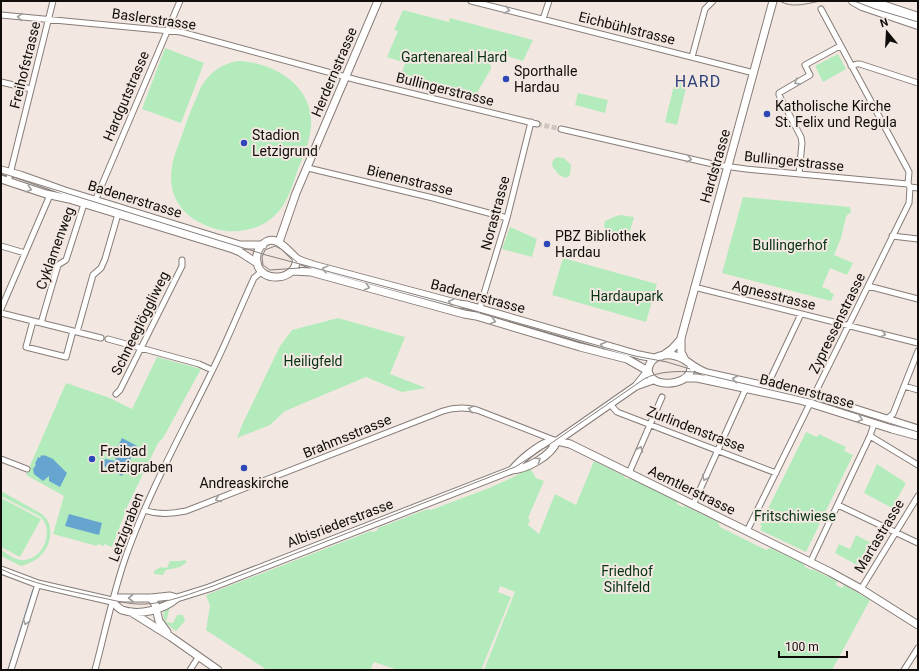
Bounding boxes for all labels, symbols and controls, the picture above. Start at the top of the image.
street label: Baslerstrasse [111,5,197,33]
one-way arrow [503,5,510,14]
street label: Eichbühlstrasse [577,8,677,48]
one-way arrow [17,12,23,21]
north arrow [867,12,907,52]
text: N [878,16,890,30]
street label: Freihofstrasse [6,20,44,110]
street label: Herdernstrasse [308,25,360,119]
street label: Hardgutstrasse [100,49,152,143]
park label: Gartenareal Hard [401,49,507,65]
place label: Sporthalle Hardau [514,63,577,95]
street label: Bullingerstrasse [394,69,496,109]
district label: HARD [675,72,721,91]
marker: Sporthalle Hardau [501,74,511,84]
one-way arrow [794,78,801,85]
place label: Katholische Kirche St. Felix und Regula [775,98,897,130]
marker: Katholische Kirche St. Felix und Regula [762,109,772,119]
place label: Stadion Letzigrund [252,127,318,159]
street label: Hardstrasse [697,127,733,205]
marker: Stadion Letzigrund [239,138,249,148]
street label: Bullingerstrasse [743,148,845,174]
one-way arrow [686,154,692,162]
street label: Bienenstrasse [365,162,455,198]
street label: Norastrasse [477,174,513,252]
street label: Badenerstrasse [86,177,184,221]
one-way arrow [25,184,32,192]
street label: Cyklamenweg [33,204,77,292]
place label: PBZ Bibliothek Hardau [555,228,647,260]
park label: Bullingerhof [753,237,828,253]
marker: PBZ Bibliothek Hardau [542,239,552,249]
one-way arrow [322,265,329,274]
street label: Schneeglöggliweg [108,268,172,378]
street label: Zypressenstrasse [806,270,868,376]
street label: Badenerstrasse [429,276,527,316]
street label: Agnesstrasse [731,277,817,313]
one-way arrow [364,282,371,291]
park label: Hardaupark [591,288,664,304]
one-way arrow [448,298,455,307]
one-way arrow [490,316,496,324]
one-way arrow [879,329,886,338]
one-way arrow [599,341,606,350]
park label: Heiligfeld [284,353,342,369]
street label: Badenerstrasse [758,371,856,411]
one-way arrow [732,375,738,383]
street label: Zurlindenstrasse [645,403,747,455]
one-way arrow [467,405,474,413]
street label: Brahmsstrasse [301,411,393,461]
one-way arrow [857,414,864,423]
place label: Freibad Letzigraben [100,443,173,475]
one-way arrow [635,445,643,452]
marker: Freibad Letzigraben [87,454,97,464]
one-way arrow [533,458,540,465]
street label: Aemtlerstrasse [646,462,738,518]
marker: Andreaskirche [239,463,249,473]
one-way arrow [702,473,710,481]
place label: Andreaskirche [199,475,289,491]
street label: Letzigraben [105,490,147,564]
one-way arrow [214,495,221,503]
street label: Albisriederstrasse [285,495,395,551]
street label: Martastrasse [851,496,907,576]
park label: Fritschiwiese [754,508,836,524]
park label: Friedhof Sihlfeld [601,563,653,595]
one-way arrow [128,594,134,602]
one-way arrow [23,618,31,625]
scale bar [779,633,847,659]
text: 100 m [785,640,819,654]

